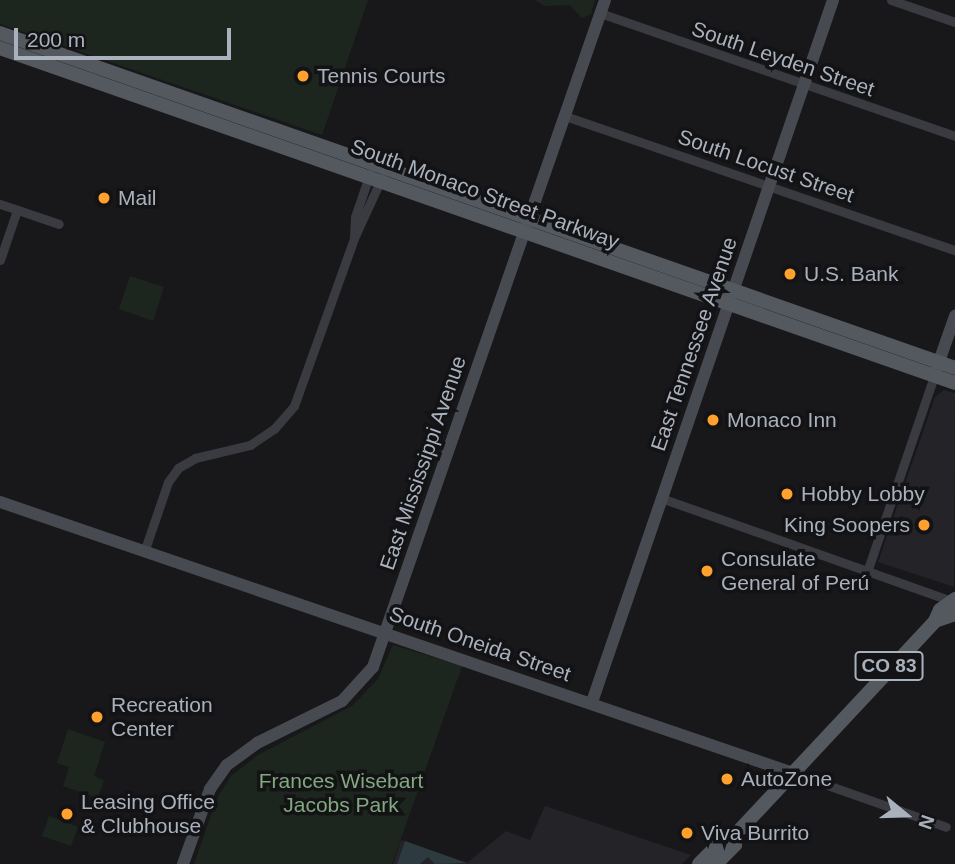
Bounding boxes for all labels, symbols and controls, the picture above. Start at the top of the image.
scale bar [18,14,234,58]
street label: South Leyden Street [688,16,878,102]
text: 200 m [27,28,85,51]
place label: Tennis Courts [317,63,445,89]
marker: Tennis Courts [295,68,311,84]
street label: South Locust Street [675,124,857,208]
street label: South Monaco Street Parkway [347,134,623,254]
place label: Mail [118,185,157,211]
marker: Mail [96,190,112,206]
street label: East Tennessee Avenue [645,233,743,455]
place label: U.S. Bank [804,261,899,287]
marker: U.S. Bank [782,266,798,282]
street label: East Mississippi Avenue [374,352,472,574]
place label: Monaco Inn [727,407,837,433]
marker: Monaco Inn [705,412,721,428]
place label: Hobby Lobby [801,481,925,507]
marker: Hobby Lobby [779,486,795,502]
place label: King Soopers [784,512,910,538]
marker: King Soopers [916,517,932,533]
place label: Consulate General of Perú [721,546,869,596]
marker: Consulate General of Perú [699,563,715,579]
street label: South Oneida Street [386,601,574,687]
road number: CO 83 [854,650,924,681]
place label: Recreation Center [111,692,213,742]
marker: Recreation Center [89,709,105,725]
place label: AutoZone [741,766,832,792]
park label: Frances Wisebart Jacobs Park [259,768,423,818]
marker: AutoZone [719,771,735,787]
north arrow [871,780,941,850]
place label: Leasing Office & Clubhouse [81,789,215,839]
marker: Leasing Office & Clubhouse [59,806,75,822]
text: N [914,812,938,832]
place label: Viva Burrito [701,820,809,846]
marker: Viva Burrito [679,825,695,841]

